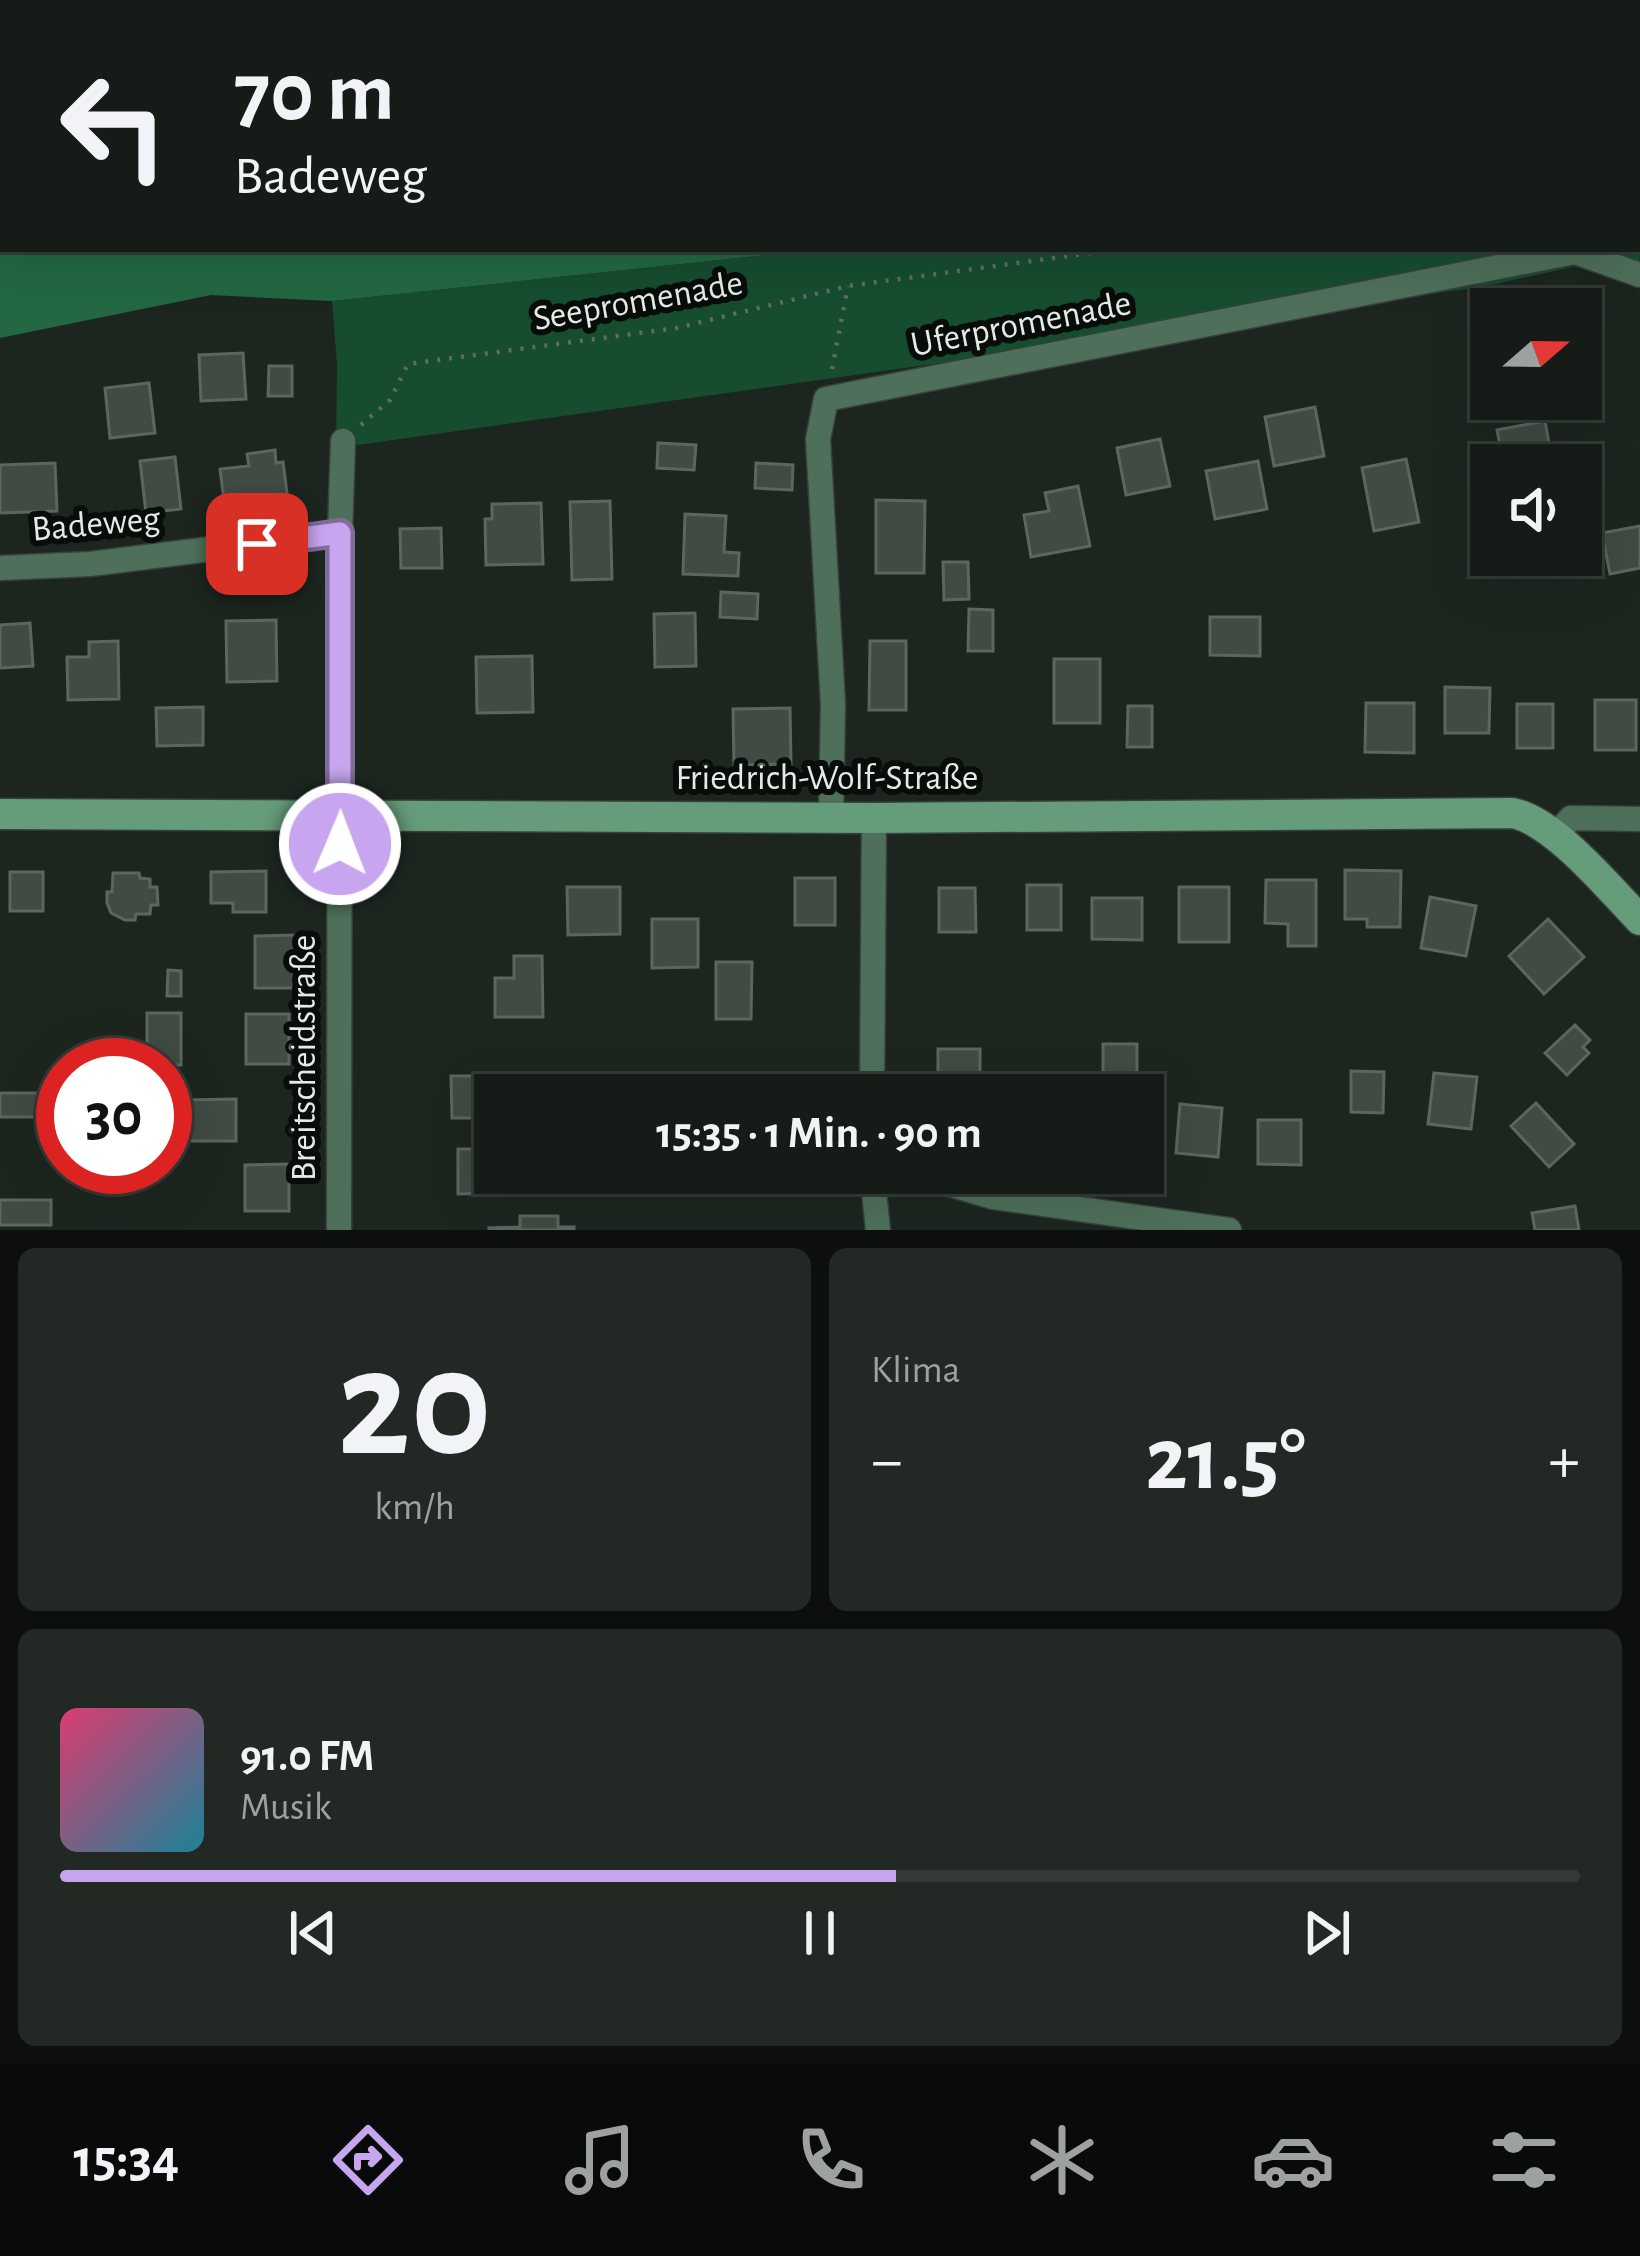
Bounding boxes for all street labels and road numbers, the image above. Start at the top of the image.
street label: Seepromenade [530,265,746,337]
street label: Uferpromenade [908,285,1134,363]
street label: Badeweg [30,500,162,548]
street label: Friedrich-Wolf-Straße [676,760,978,796]
street label: Breitscheidstraße [286,935,322,1181]

